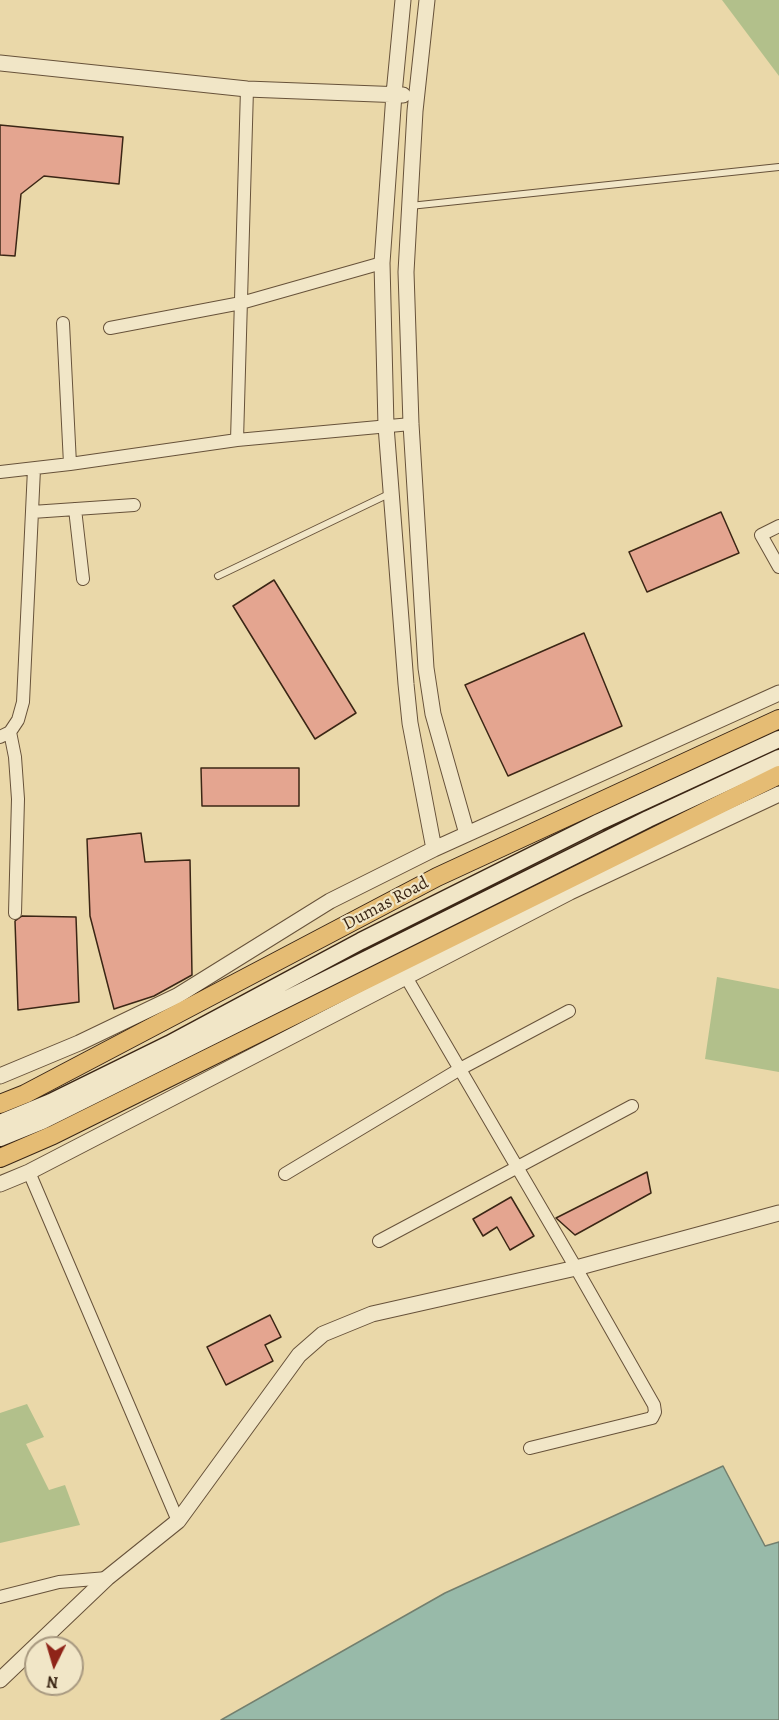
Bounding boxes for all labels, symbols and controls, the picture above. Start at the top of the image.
street label: Dumas Road [339,872,433,936]
north arrow [24,1636,84,1696]
text: N [46,1670,59,1693]

